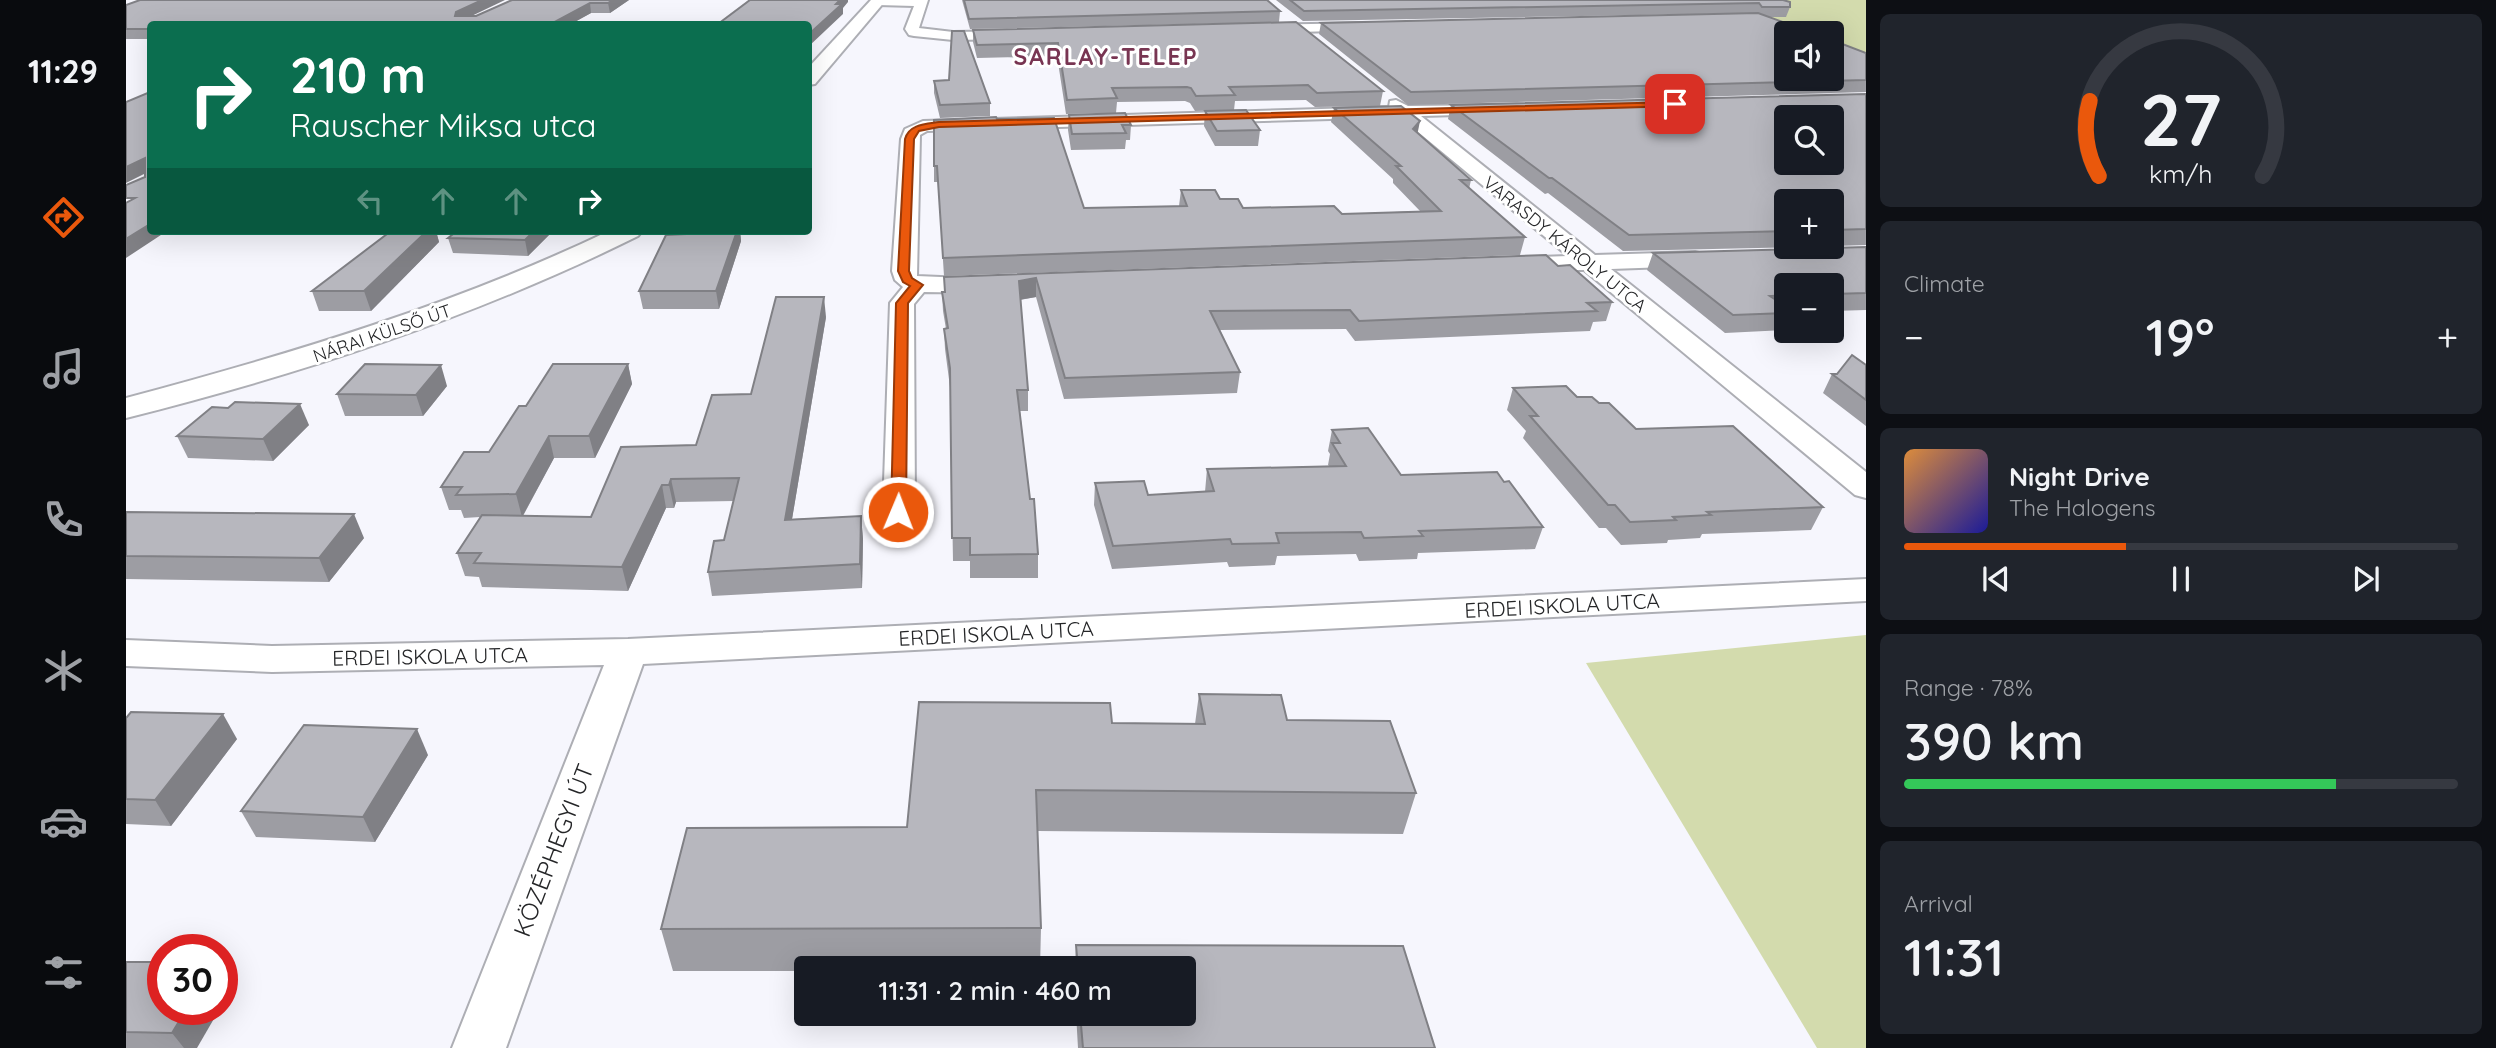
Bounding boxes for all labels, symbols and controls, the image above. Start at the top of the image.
map controls [1774,21,1844,343]
button: sound [1774,21,1844,91]
district label: SARLAY-TELEP [1013,42,1199,71]
text: 210 m [290,44,426,105]
icon: right [175,49,266,140]
text: 11:29 [28,51,98,91]
pin [1645,74,1705,134]
text: 27 [2140,74,2222,165]
icon: arrive [1656,85,1694,123]
text: Rauscher Miksa utca [290,105,596,145]
button: search [1774,105,1844,175]
text: km/h [2149,158,2213,189]
street label: VARASDY KÁROLY UTCA [1479,171,1652,317]
icon: left [351,182,389,220]
icon: ahead [424,182,462,220]
icon: ahead [497,182,535,220]
icon: right [570,182,608,220]
button: + [1774,189,1844,259]
icon: directions [39,193,88,242]
text: Climate [1904,269,1985,298]
button: − [1774,273,1844,343]
street label: NÁRAI KÜLSŐ ÚT [310,299,454,367]
text: 19° [2146,304,2215,369]
text: − [1904,313,1924,361]
text: + [2437,313,2458,361]
icon: music [39,344,88,393]
text: Night Drive [2009,460,2150,493]
position arrow [861,475,935,549]
text: The Halogens [2009,493,2156,522]
icon: phone [39,495,88,544]
icon: previous [1977,560,2015,598]
icon: pause [2162,560,2200,598]
icon: next [2347,560,2385,598]
street label: ERDEI ISKOLA UTCA [1464,587,1660,623]
street label: ERDEI ISKOLA UTCA [898,615,1094,651]
street label: ERDEI ISKOLA UTCA [332,641,528,671]
icon: climate [39,646,88,695]
text: Range · 78% [1904,673,2033,702]
text: 390 km [1904,708,2084,773]
street label: KÖZÉPHEGYI ÚT [506,759,600,941]
icon: car [39,797,88,846]
text: Arrival [1904,889,1973,918]
text: 11:31 [1904,924,2004,989]
speed limit sign: 30 [147,934,238,1025]
icon: filters [39,948,88,997]
text: 11:31 · 2 min · 460 m [878,974,1112,1007]

